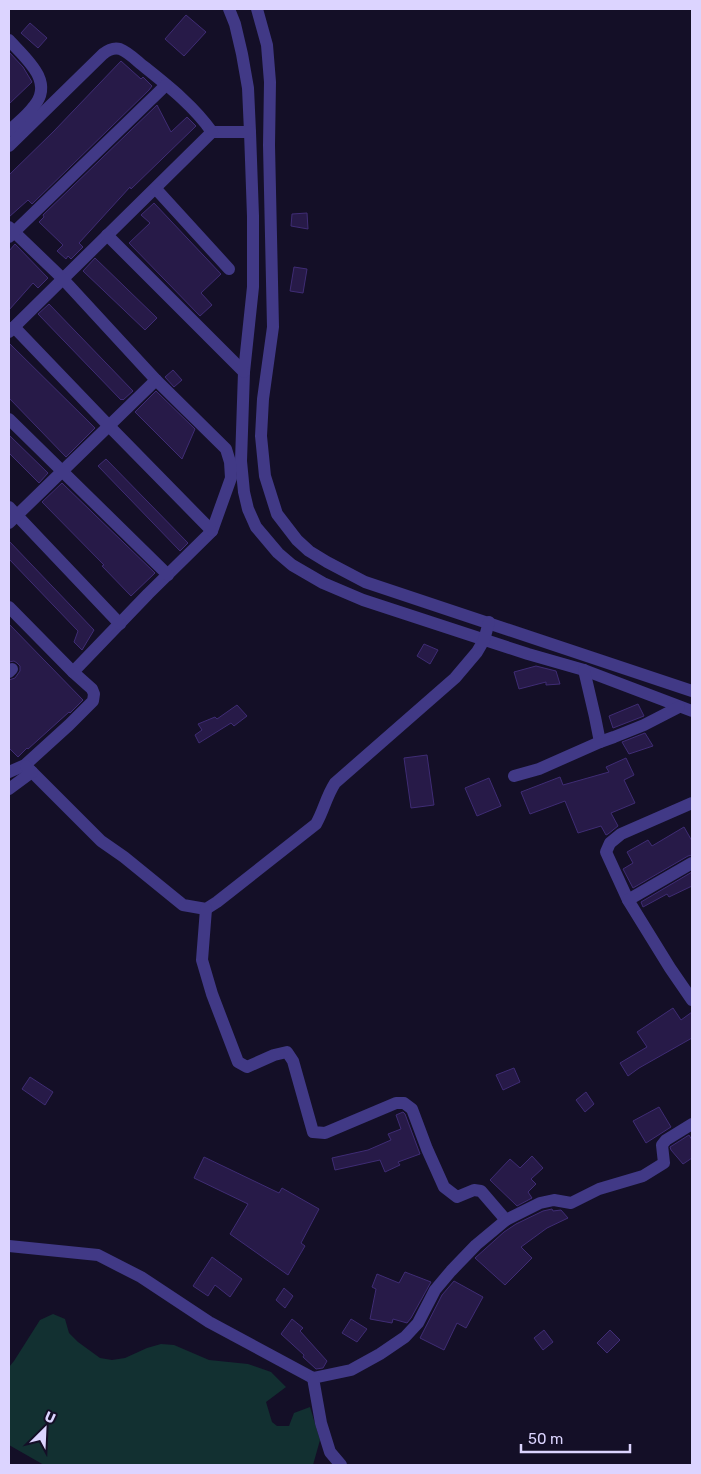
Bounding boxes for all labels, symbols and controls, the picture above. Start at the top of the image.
north arrow [20,1404,70,1454]
text: U [42,1408,58,1427]
scale bar [521,1422,630,1454]
text: 50 m [528,1430,563,1448]

